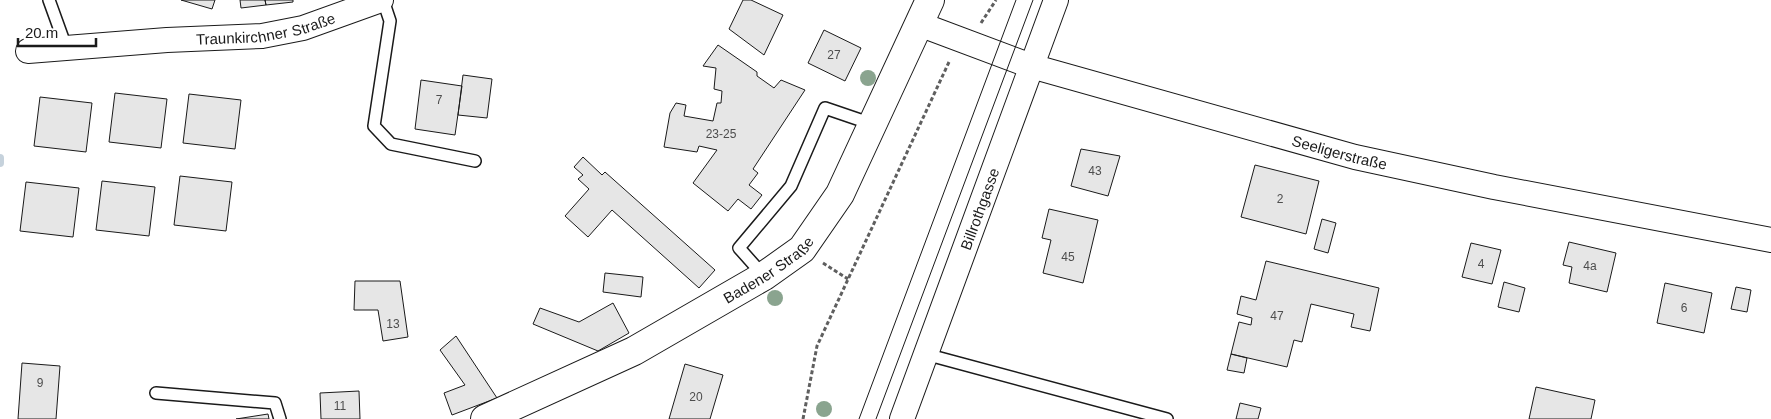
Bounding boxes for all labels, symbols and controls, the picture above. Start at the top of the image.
street label: Traunkirchner Straße [196,9,337,47]
scale bar [18,15,95,47]
text: 20 m [25,24,58,41]
house number: 27 [827,48,841,62]
house number: 7 [436,93,443,107]
house number: 23-25 [706,127,737,141]
street label: Seeligerstraße [1290,131,1389,172]
house number: 43 [1088,164,1102,178]
street label: Billrothgasse [956,165,1002,252]
house number: 2 [1277,192,1284,206]
street label: Badener Straße [720,233,817,306]
house number: 45 [1061,250,1075,264]
house number: 4 [1478,257,1485,271]
house number: 4a [1583,259,1597,273]
house number: 6 [1681,301,1688,315]
house number: 47 [1270,309,1284,323]
house number: 13 [386,317,400,331]
house number: 9 [37,376,44,390]
house number: 20 [689,390,703,404]
house number: 11 [334,399,347,413]

